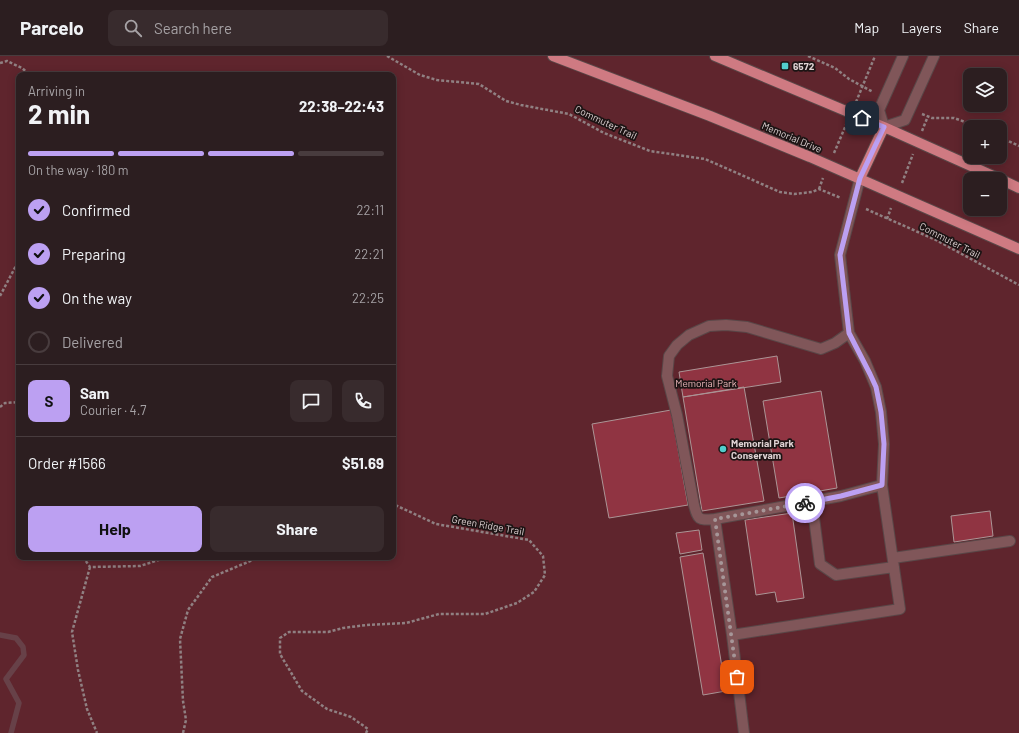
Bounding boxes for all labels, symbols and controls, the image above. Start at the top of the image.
search box [108,10,388,46]
text: Parcelo [20,16,84,39]
icon: search [122,17,144,39]
text: Search here [154,19,232,37]
text: Map [854,19,879,36]
text: Layers [901,19,942,36]
text: Share [964,19,999,36]
place label: 6572 [793,60,815,72]
marker: 6572 [780,61,790,71]
map controls [963,68,1007,216]
button: layers [963,68,1007,112]
text: Arriving in [28,83,85,99]
text: 22:38–22:43 [299,97,384,115]
text: 2 min [28,98,90,129]
pin [845,101,879,135]
street label: Commuter Trail [573,102,639,142]
icon: home [851,107,873,129]
street label: Memorial Drive [760,119,824,155]
button: + [963,120,1007,164]
text: On the way · 180 m [28,162,129,178]
button: − [963,172,1007,216]
icon: check [28,199,50,221]
text: Confirmed [62,201,130,219]
text: 22:11 [357,202,384,218]
street label: Commuter Trail [918,220,982,260]
icon: check [28,243,50,265]
text: Preparing [62,245,126,263]
text: 22:21 [354,246,384,262]
icon: check [28,287,50,309]
text: On the way [62,289,132,307]
text: 22:25 [352,290,384,306]
text: Delivered [62,333,123,351]
park label: Memorial Park [675,377,737,389]
button: chat [290,380,332,422]
button: phone [342,380,384,422]
text: Sam [80,384,109,402]
text: S [45,392,53,410]
text: Courier · 4.7 [80,402,147,418]
place label: Memorial Park Conservam [731,437,795,461]
marker: Memorial Park Conservam [718,444,728,454]
text: Order #1566 [28,454,106,472]
text: $51.69 [342,454,384,472]
courier [785,483,825,523]
icon: bike [794,492,816,514]
button: Help [28,506,202,552]
button: Share [210,506,384,552]
street label: Green Ridge Trail [451,513,525,537]
pin [720,660,754,694]
icon: bag [726,666,748,688]

